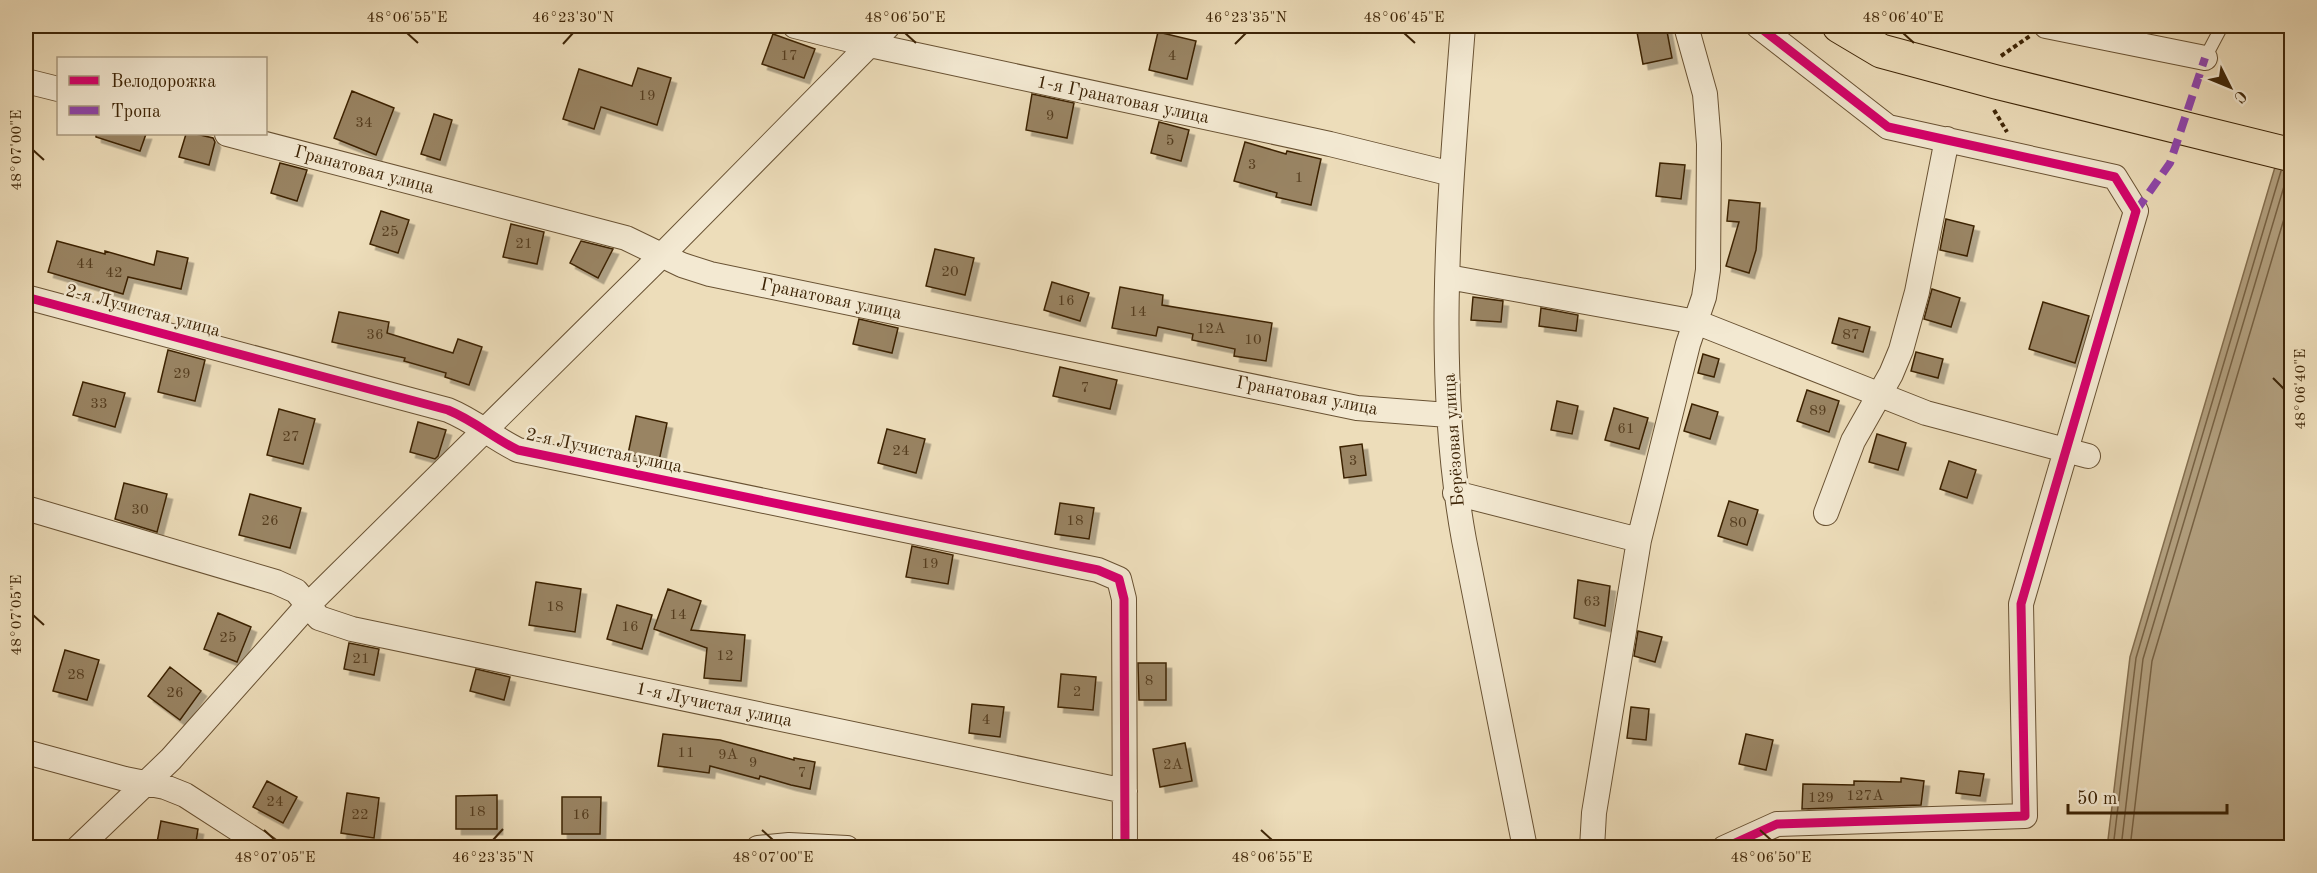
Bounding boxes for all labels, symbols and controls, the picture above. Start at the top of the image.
text: 48°06'55"E [367,11,447,26]
text: 46°23'30"N [532,11,614,26]
text: 48°06'50"E [865,11,945,26]
text: 46°23'35"N [1205,11,1287,26]
text: 48°06'45"E [1364,11,1444,26]
text: 48°06'40"E [1863,11,1943,26]
house number: 17 [780,49,798,64]
house number: 4 [1168,49,1176,64]
legend [57,57,267,135]
north arrow [2200,57,2260,117]
text: Велодорожка [111,73,216,91]
street label: 1-я Гранатовая улица [1035,73,1211,127]
text: С [2230,87,2249,105]
house number: 19 [638,89,656,104]
text: Тропа [111,103,161,121]
house number: 9 [1046,109,1054,124]
text: 48°07'00"E [10,110,25,190]
house number: 34 [355,116,373,131]
house number: 5 [1166,134,1174,149]
street label: Гранатовая улица [292,143,436,197]
house number: 3 [1248,158,1256,173]
house number: 1 [1295,171,1303,186]
house number: 25 [381,225,399,240]
house number: 21 [515,237,533,252]
house number: 44 [76,257,94,272]
house number: 20 [941,265,959,280]
house number: 42 [105,266,123,281]
street label: Гранатовая улица [759,275,903,323]
street label: 2-я Лучистая улица [64,282,222,340]
house number: 16 [1057,294,1075,309]
house number: 14 [1129,305,1147,320]
house number: 12А [1197,322,1226,337]
house number: 36 [366,328,384,343]
house number: 87 [1842,328,1860,343]
house number: 10 [1244,333,1262,348]
text: 48°06'40"E [2294,349,2309,429]
house number: 29 [173,367,191,382]
street label: Гранатовая улица [1235,373,1380,419]
street label: Берёзовая улица [1440,373,1468,507]
house number: 7 [1081,381,1089,396]
house number: 33 [90,397,108,412]
house number: 89 [1809,404,1827,419]
house number: 61 [1617,422,1635,437]
street label: 2-я Лучистая улица [524,426,684,476]
house number: 27 [282,430,300,445]
house number: 24 [892,444,910,459]
house number: 3 [1349,454,1357,469]
house number: 30 [131,503,149,518]
house number: 26 [261,514,279,529]
house number: 18 [1066,514,1084,529]
house number: 80 [1729,516,1747,531]
house number: 19 [921,557,939,572]
text: 48°07'05"E [10,575,25,655]
house number: 63 [1583,595,1601,610]
house number: 18 [546,600,564,615]
house number: 14 [669,608,687,623]
house number: 16 [621,620,639,635]
house number: 25 [219,631,237,646]
house number: 12 [716,649,734,664]
house number: 21 [352,652,370,667]
house number: 28 [67,668,85,683]
house number: 8 [1145,674,1153,689]
street label: 1-я Лучистая улица [634,680,794,730]
house number: 2 [1073,685,1081,700]
house number: 26 [166,686,184,701]
house number: 4 [982,713,990,728]
house number: 11 [677,746,695,761]
house number: 9А [718,748,739,763]
house number: 9 [749,756,757,771]
house number: 2А [1163,758,1184,773]
house number: 7 [798,766,806,781]
scale bar [2068,777,2227,815]
house number: 127А [1846,789,1884,804]
text: 50 m [2077,790,2117,808]
house number: 129 [1808,791,1834,806]
house number: 24 [266,795,284,810]
house number: 18 [468,805,486,820]
house number: 22 [351,808,369,823]
house number: 16 [572,808,590,823]
text: 48°07'05"E [235,851,315,866]
text: 46°23'35"N [452,851,534,866]
text: 48°07'00"E [733,851,813,866]
text: 48°06'55"E [1232,851,1312,866]
text: 48°06'50"E [1731,851,1811,866]

